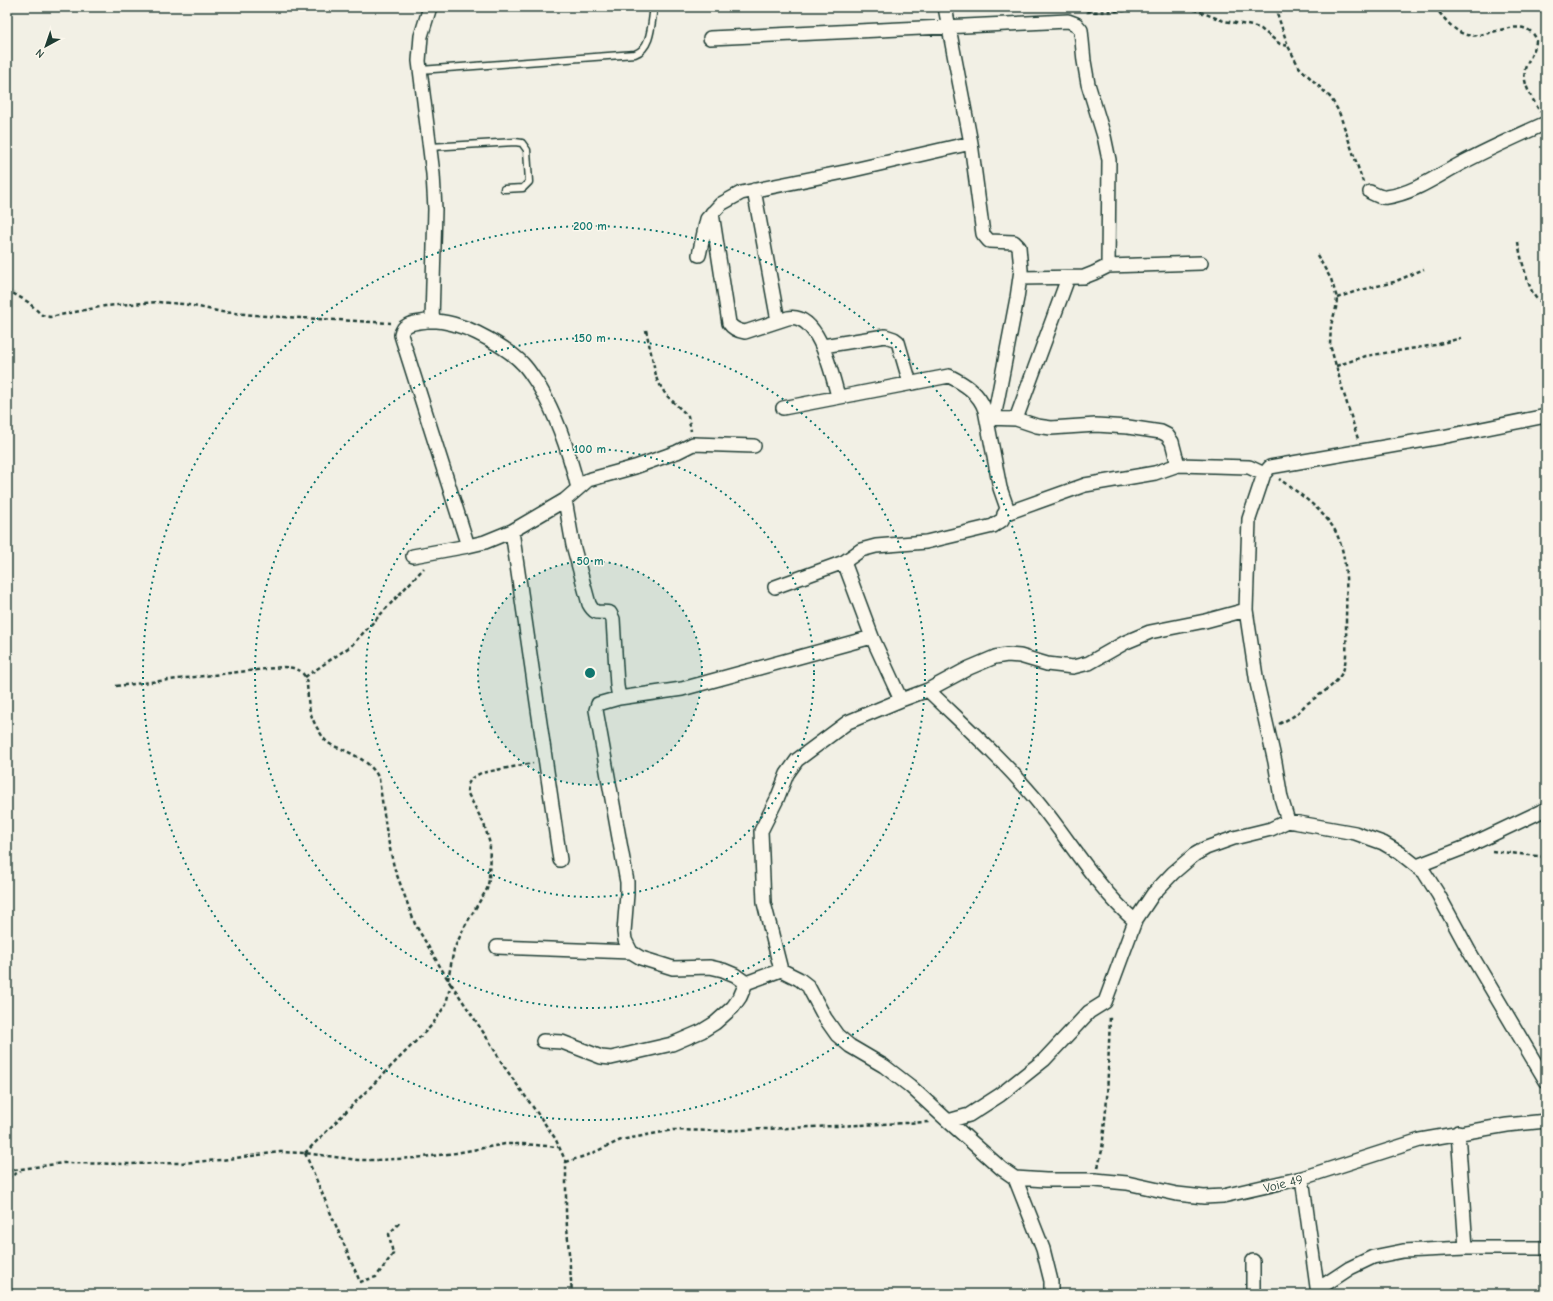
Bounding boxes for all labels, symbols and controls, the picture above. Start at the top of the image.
north arrow [26,26,66,66]
text: N [33,46,47,61]
text: 200 m [573,219,607,233]
text: 150 m [574,331,606,345]
text: 100 m [574,442,606,456]
text: 50 m [576,554,604,568]
centre of rings [583,666,597,680]
street label: Voie 49 [1262,1171,1304,1196]

